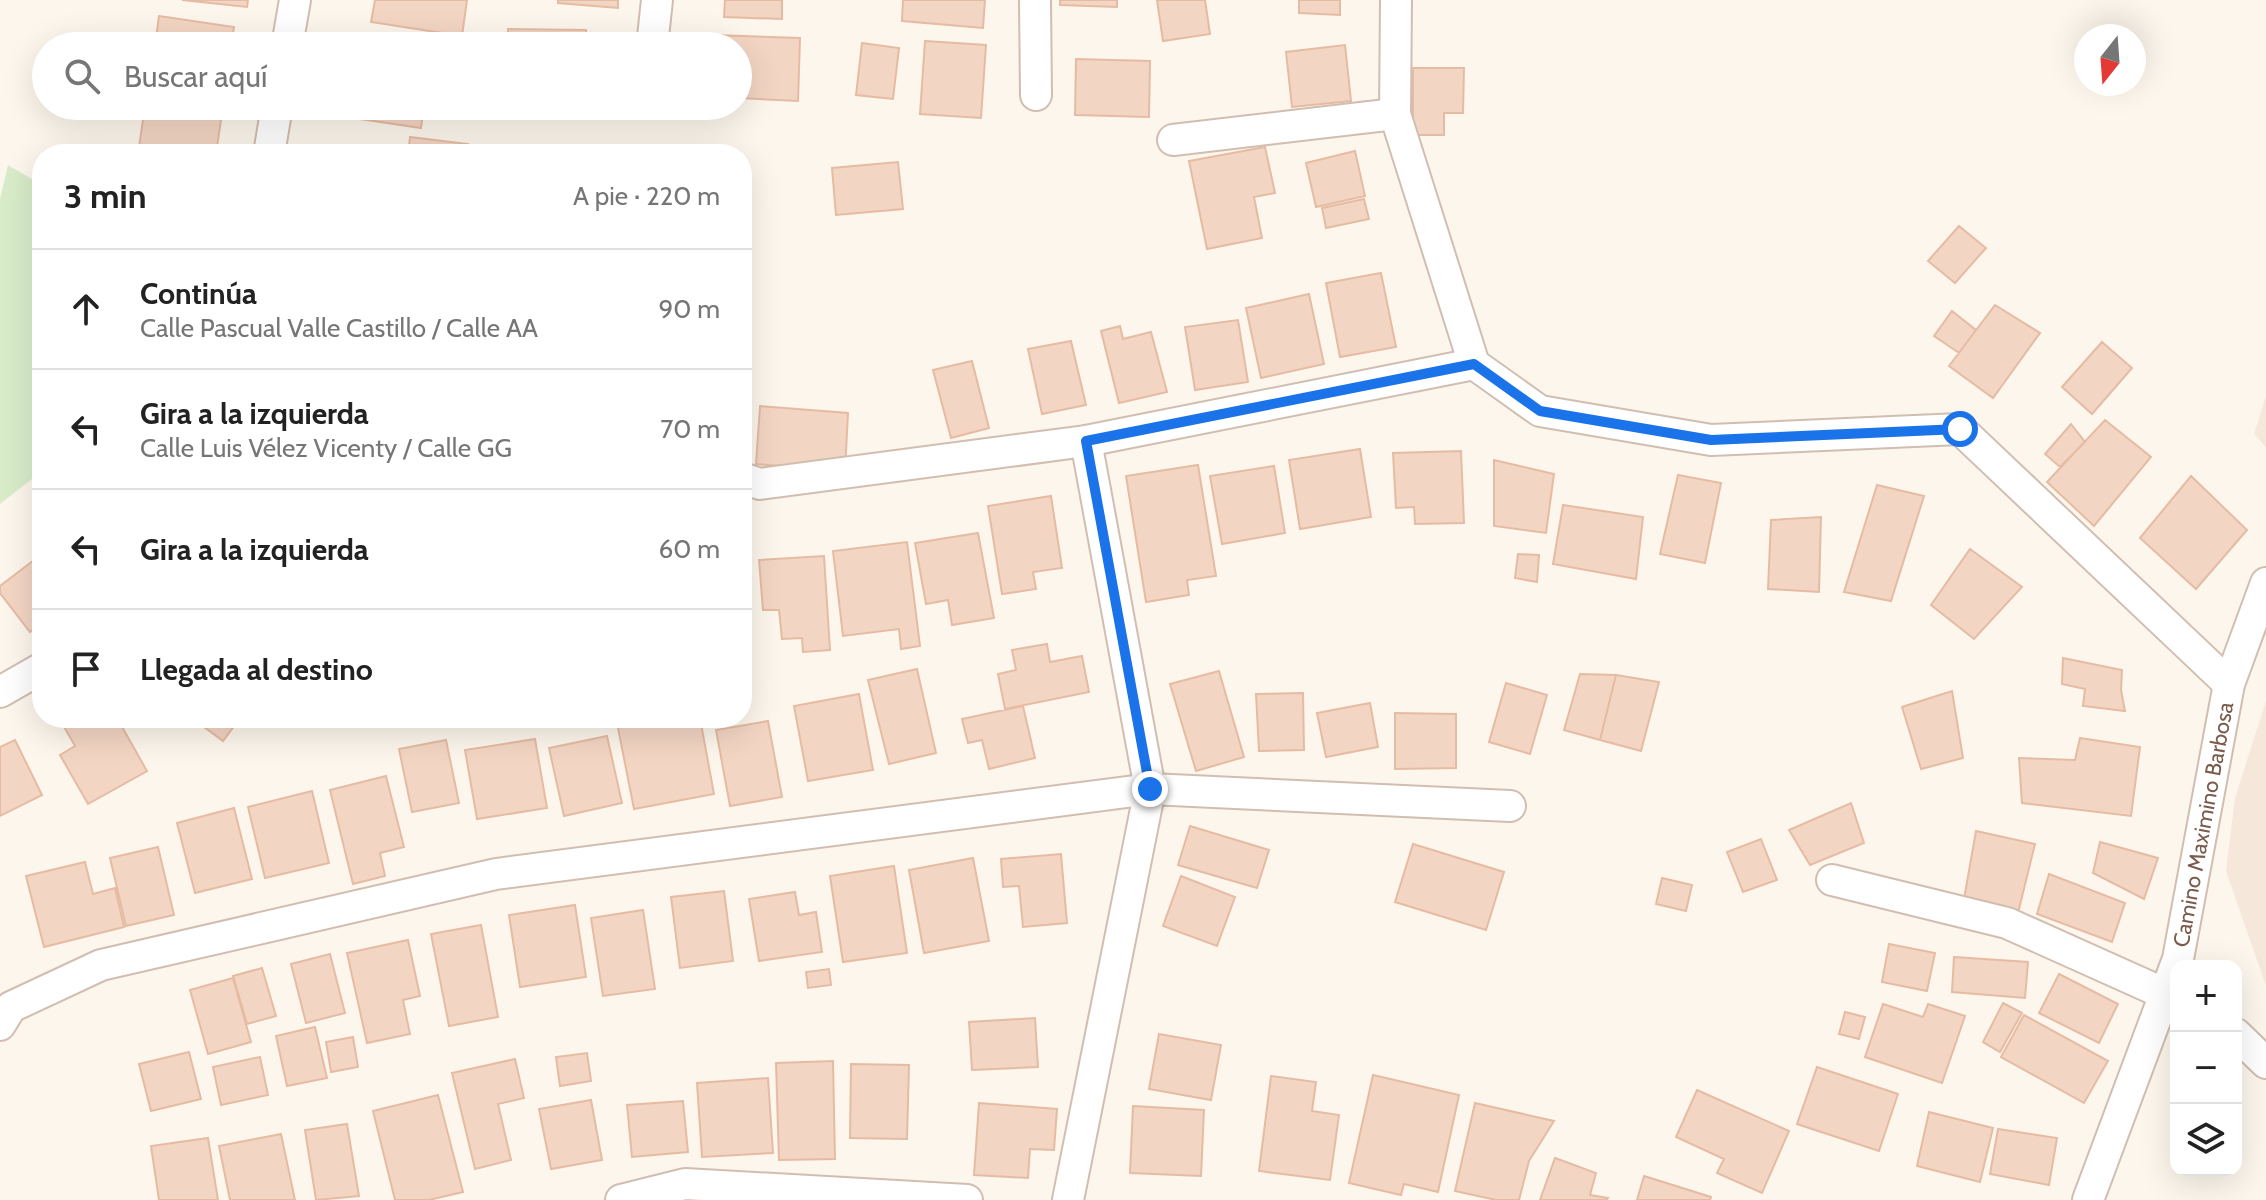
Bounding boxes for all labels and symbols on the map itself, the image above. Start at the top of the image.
north arrow [2074,24,2146,96]
route start [1942,411,1978,447]
street label: Camino Maximino Barbosa [2167,699,2239,949]
route end [1132,771,1168,807]

